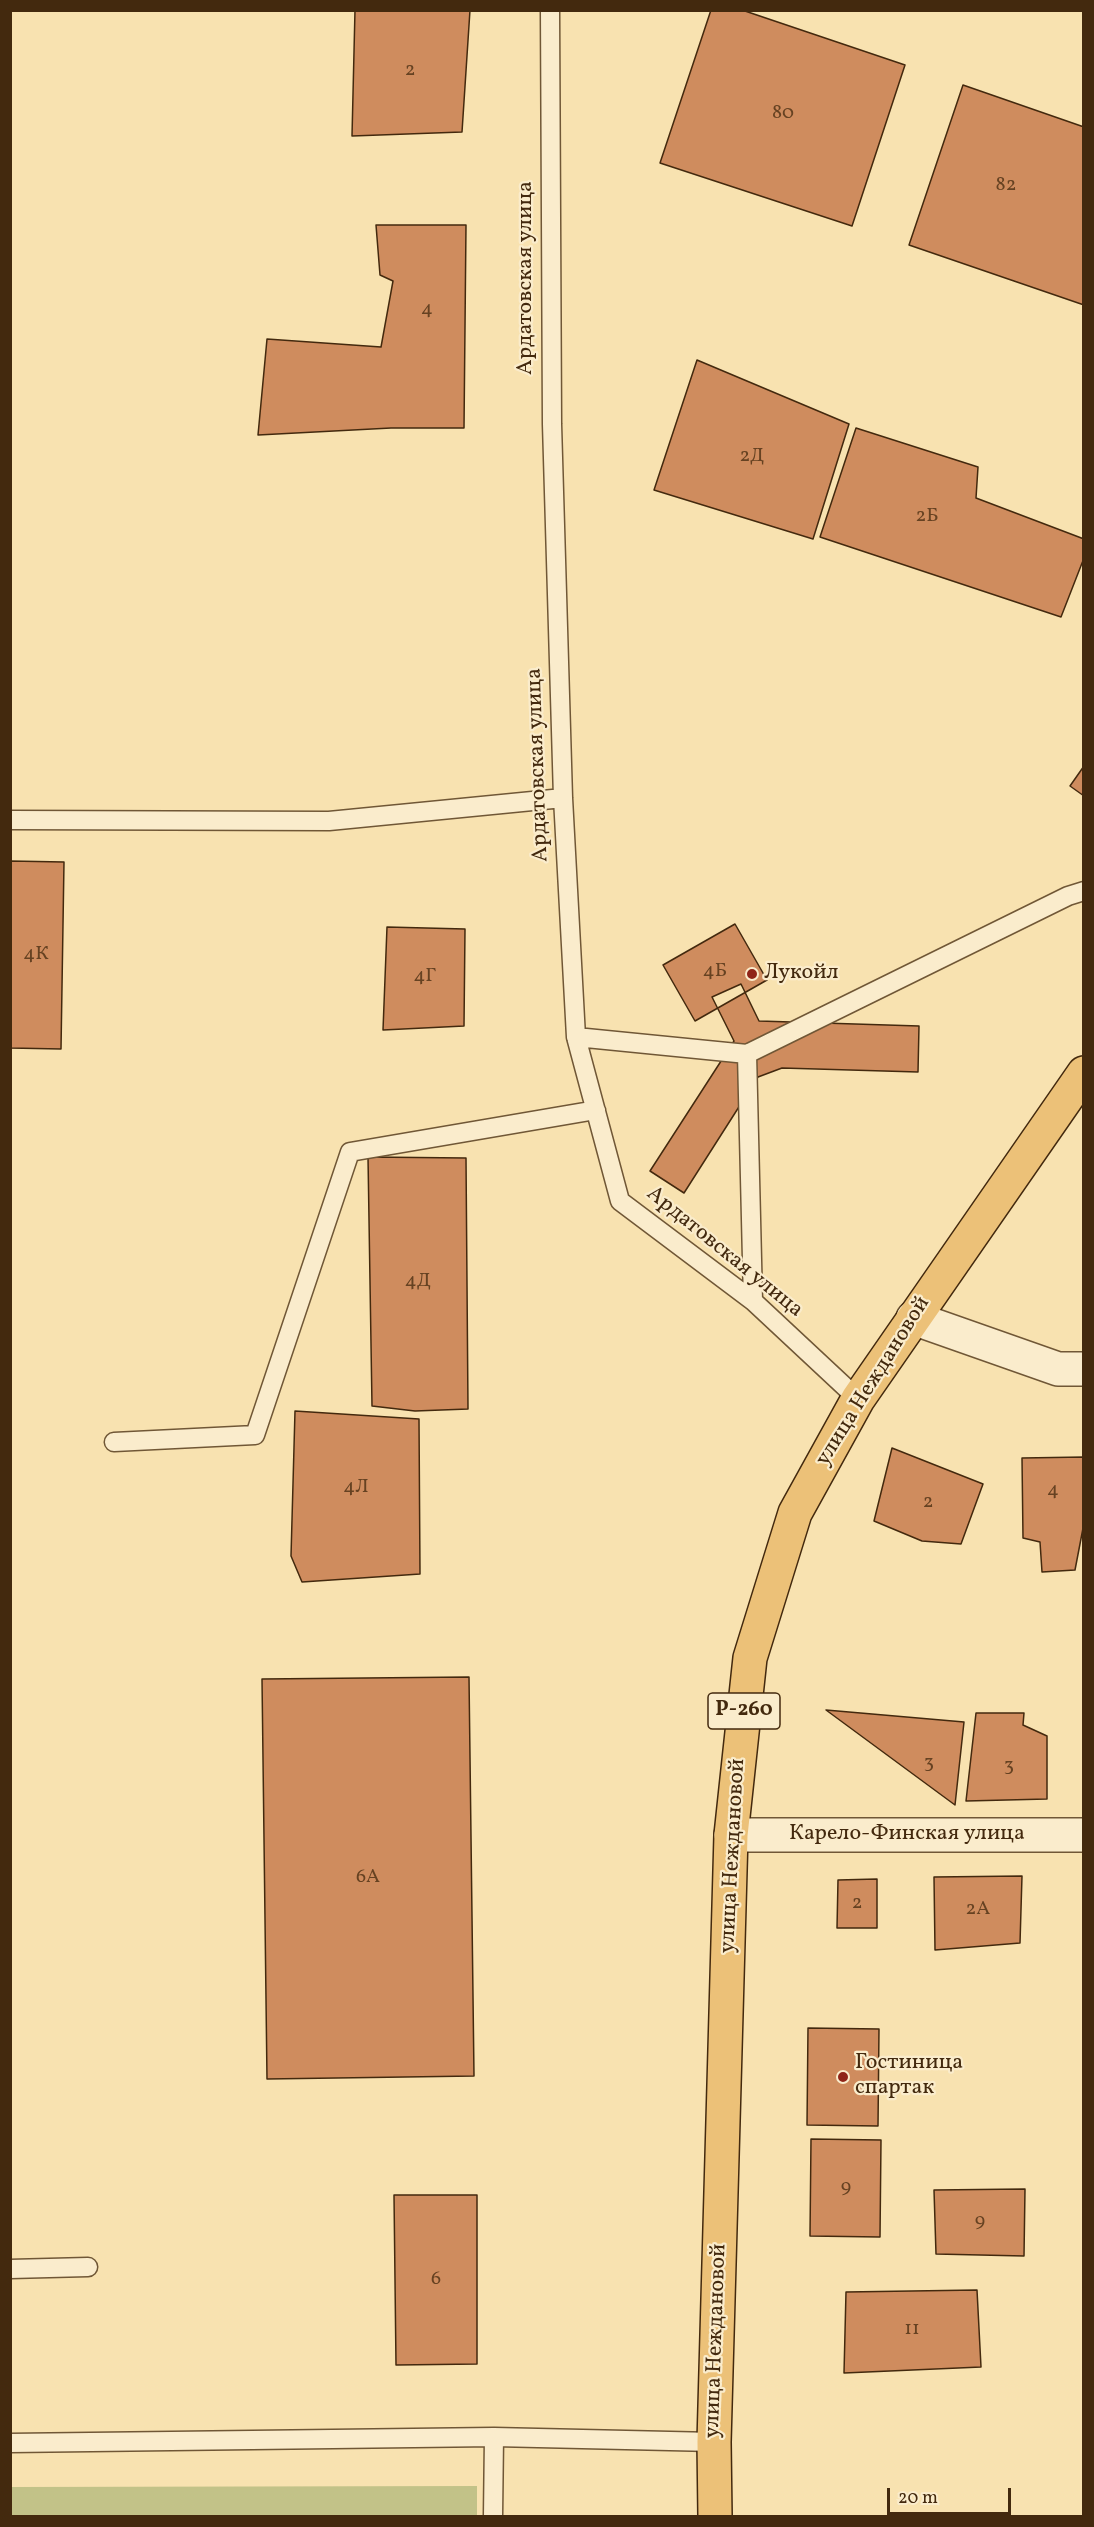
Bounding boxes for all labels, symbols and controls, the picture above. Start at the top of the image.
house number: 2 [405,59,415,83]
house number: 80 [772,102,794,126]
house number: 82 [996,174,1016,198]
street label: Ардатовская улица [514,181,540,375]
house number: 4 [421,298,433,322]
house number: 2Д [739,445,765,469]
house number: 2Б [915,505,939,529]
street label: Ардатовская улица [522,668,556,862]
house number: 4К [23,943,49,967]
house number: 4Б [703,960,727,984]
place label: Лукойл [764,961,839,987]
house number: 4Г [413,965,437,989]
marker: Лукойл [745,967,759,981]
street label: Ардатовская улица [640,1182,808,1324]
house number: 4Д [405,1270,431,1294]
street label: улица Неждановой [811,1292,937,1472]
house number: 4Л [343,1476,369,1500]
house number: 4 [1047,1479,1059,1503]
house number: 2 [923,1491,933,1515]
road number: Р-260 [708,1693,780,1729]
house number: 3 [924,1752,934,1776]
house number: 3 [1004,1755,1014,1779]
street label: улица Неждановой [716,1758,752,1954]
street label: Карело-Финская улица [789,1822,1025,1848]
house number: 6А [356,1866,380,1890]
house number: 2 [852,1892,862,1916]
house number: 2А [966,1898,990,1922]
place label: Гостиница спартак [855,2051,963,2102]
marker: Гостиница спартак [836,2070,850,2084]
house number: 9 [841,2176,851,2200]
house number: 9 [975,2210,985,2234]
street label: улица Неждановой [700,2243,734,2439]
house number: 6 [431,2268,441,2292]
house number: 11 [904,2318,920,2342]
scale bar [890,2476,1014,2514]
text: 20 m [898,2486,938,2511]

